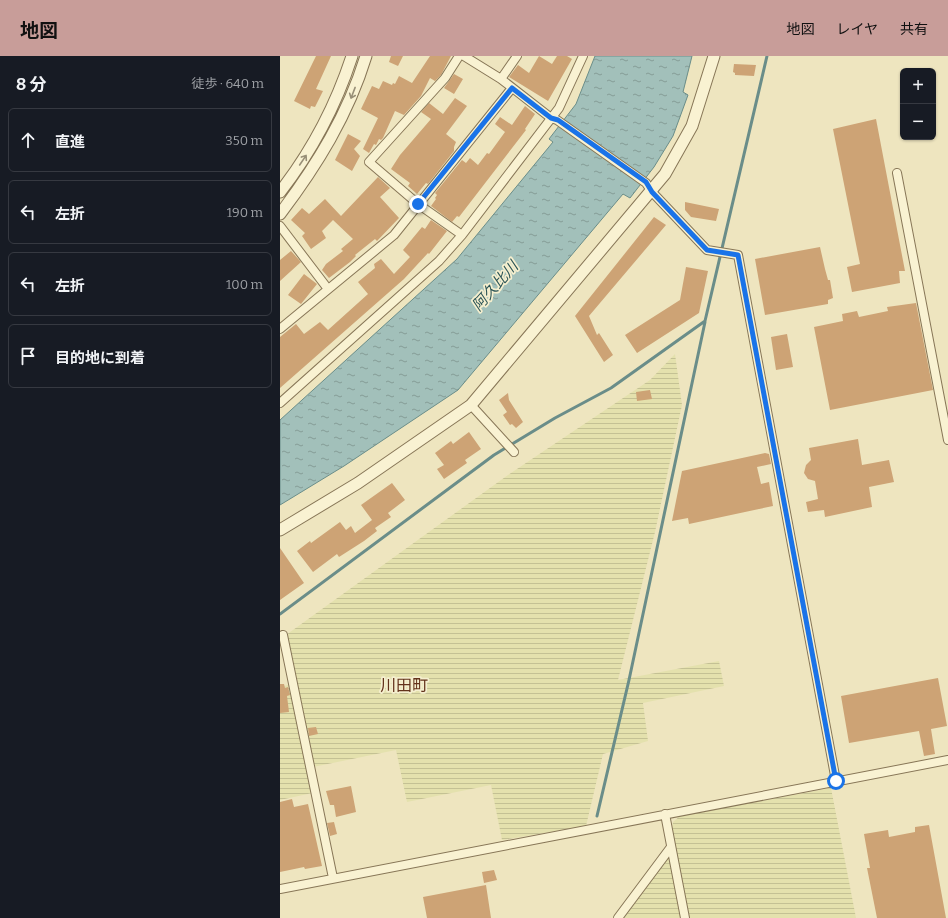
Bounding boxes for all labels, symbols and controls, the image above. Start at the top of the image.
text: 地図 [20,19,58,42]
text: 地図 [786,21,814,38]
text: レイヤ [836,21,878,38]
text: 共有 [900,21,928,38]
map controls [900,68,936,140]
button: + [900,68,936,104]
text: 8 分 [16,74,46,95]
text: 徒歩 · 640 m [191,76,264,91]
one-way arrow [349,86,357,98]
button: − [900,104,936,140]
icon: ahead [17,129,39,151]
text: 直進 [55,133,85,151]
text: 350 m [225,133,263,148]
one-way arrow [299,155,307,166]
route end [409,195,427,213]
icon: left [17,201,39,223]
text: 左折 [55,205,85,223]
text: 190 m [227,205,263,220]
water label: 阿久比川 [468,256,523,314]
icon: left [17,273,39,295]
text: 左折 [55,277,85,295]
text: 100 m [226,277,263,292]
icon: arrive [17,345,39,367]
text: 目的地に到着 [55,349,145,367]
district label: 川田町 [380,676,428,695]
route start [827,772,845,790]

